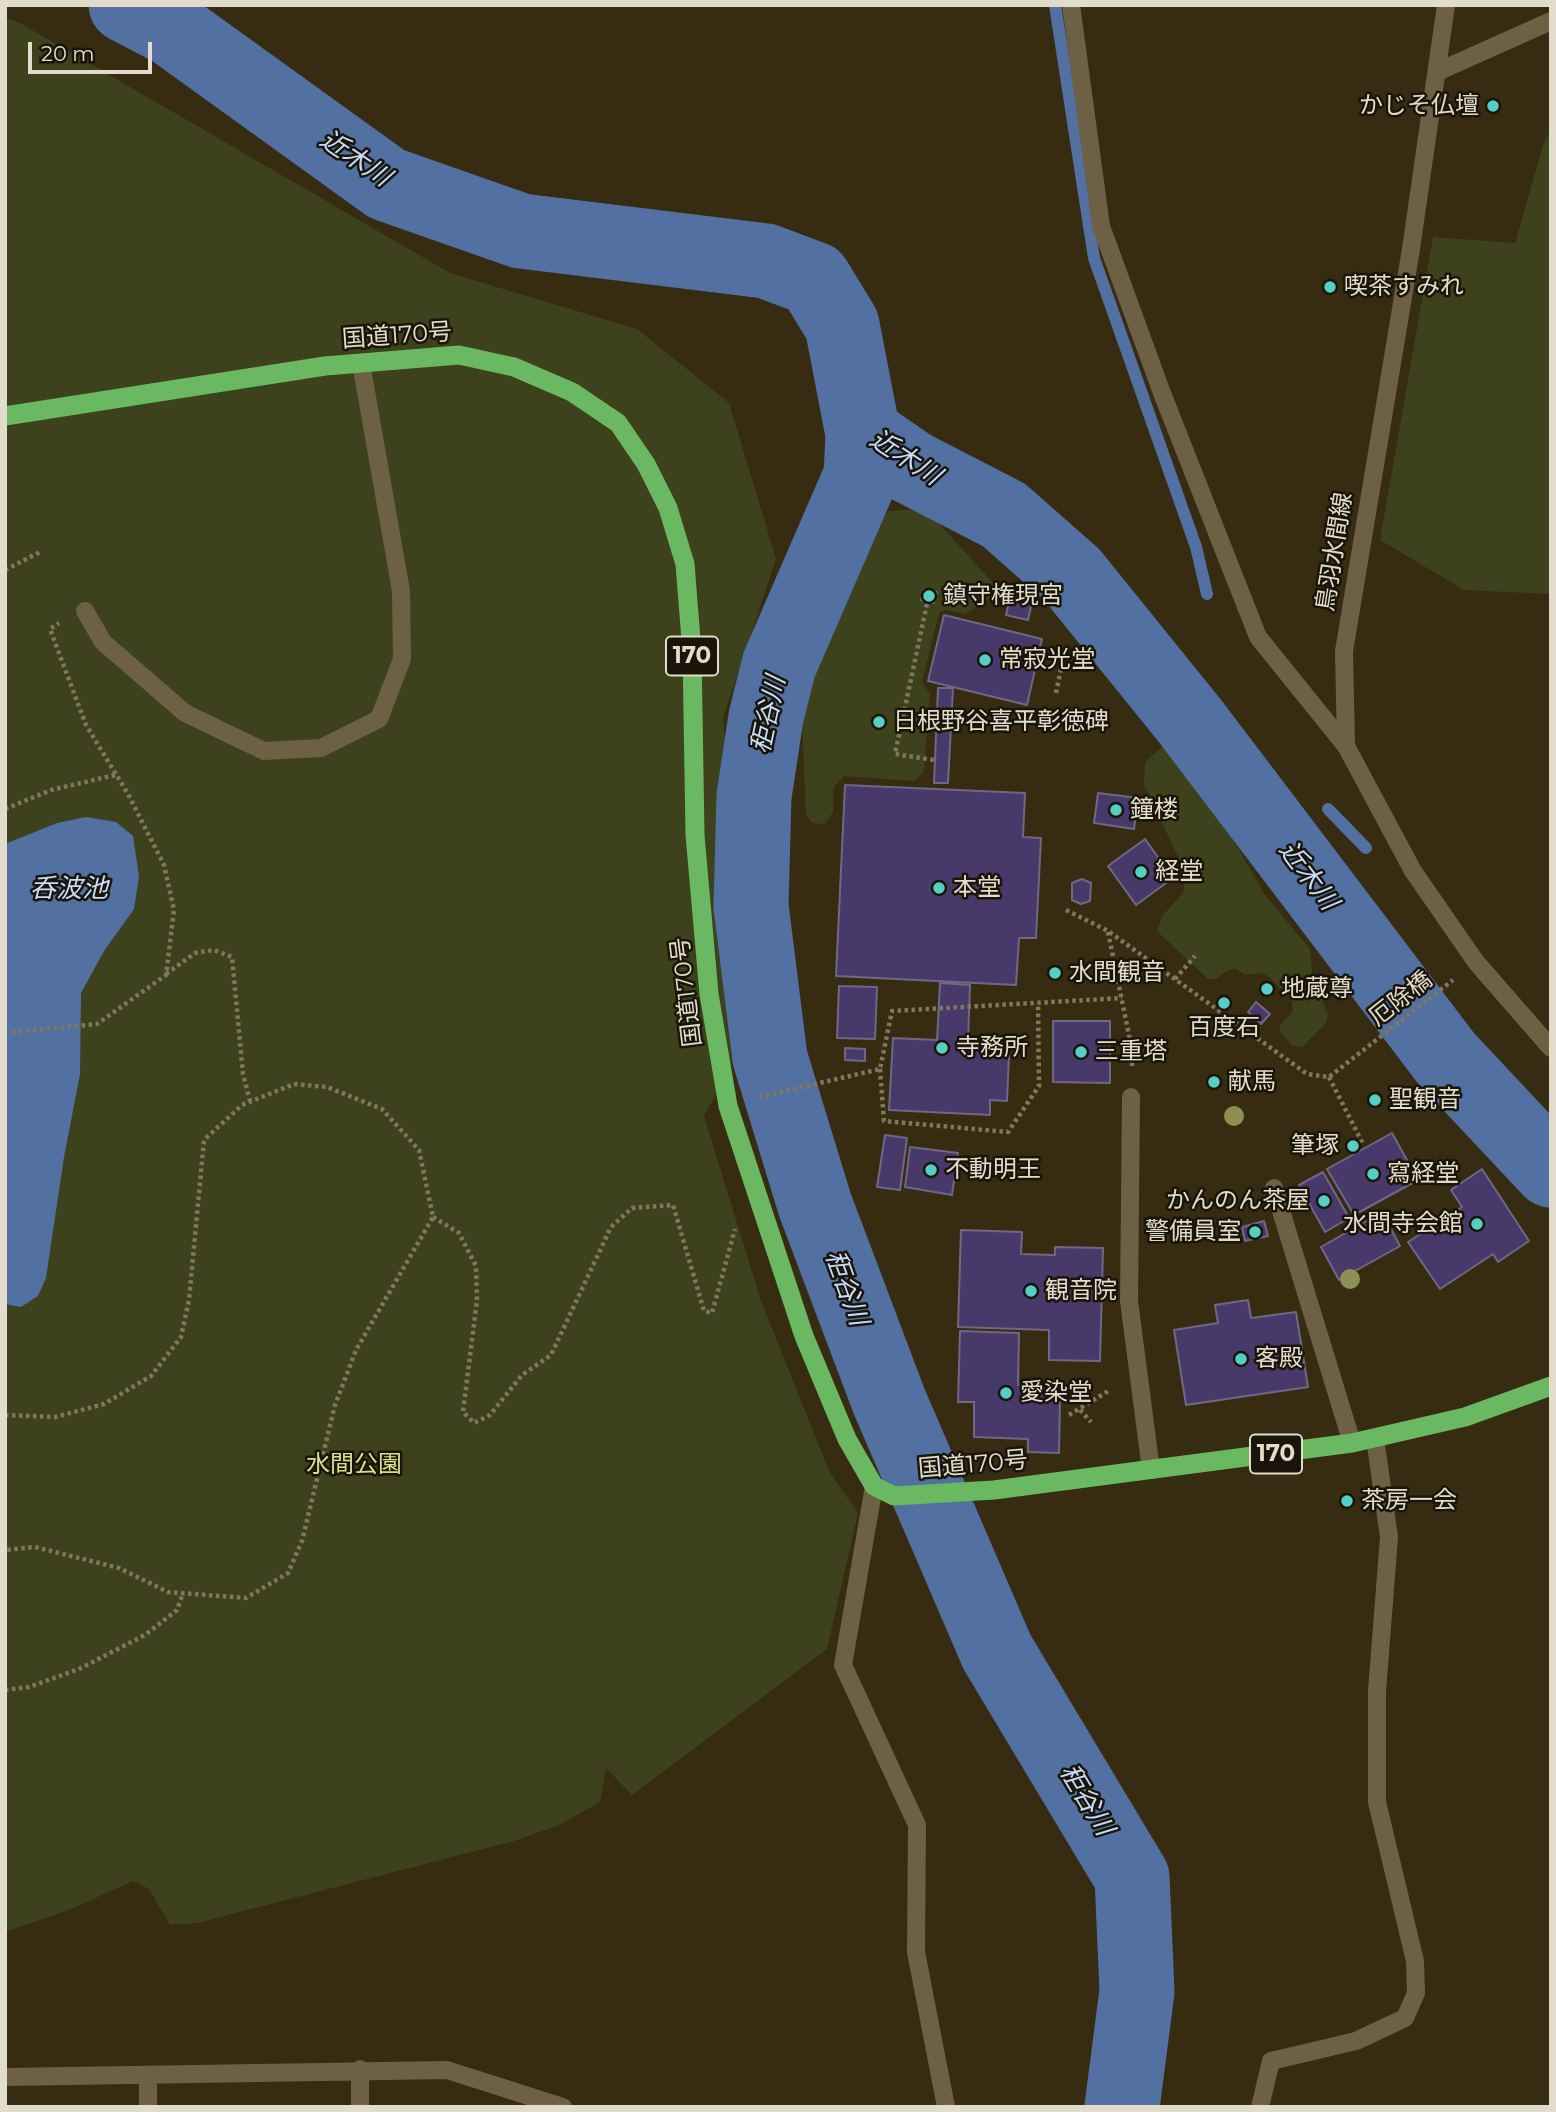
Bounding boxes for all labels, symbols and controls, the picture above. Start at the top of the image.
scale bar [32,28,156,72]
text: 20 m [41,41,95,66]
place label: かじそ仏壇 [1359,92,1479,120]
marker: かじそ仏壇 [1485,98,1501,114]
water label: 近木川 [314,124,396,194]
place label: 喫茶すみれ [1344,273,1464,301]
marker: 喫茶すみれ [1322,279,1338,295]
street label: 国道170号 [341,318,453,354]
water label: 近木川 [864,424,946,492]
street label: 鳥羽水間線 [1311,490,1359,614]
place label: 鎮守権現宮 [943,582,1063,610]
marker: 鎮守権現宮 [921,588,937,604]
road number: 170 [666,636,718,676]
place label: 常寂光堂 [999,646,1095,674]
marker: 常寂光堂 [977,652,993,668]
water label: 秬谷川 [746,674,792,756]
place label: 日根野谷喜平彰徳碑 [893,708,1109,736]
marker: 日根野谷喜平彰徳碑 [871,714,887,730]
place label: 鐘楼 [1130,796,1178,824]
marker: 鐘楼 [1108,802,1124,818]
water label: 近木川 [1272,835,1344,917]
place label: 経堂 [1155,858,1203,886]
marker: 経堂 [1133,864,1149,880]
water label: 呑波池 [30,873,108,905]
place label: 本堂 [953,874,1001,902]
marker: 本堂 [931,880,947,896]
street label: 国道170号 [666,936,708,1048]
place label: 水間観音 [1069,959,1165,987]
marker: 水間観音 [1047,965,1063,981]
street label: 厄除橋 [1364,965,1438,1033]
place label: 地蔵尊 [1281,975,1353,1003]
marker: 地蔵尊 [1259,981,1275,997]
marker: 百度石 [1216,995,1232,1011]
place label: 百度石 [1188,1014,1260,1042]
place label: 寺務所 [956,1034,1028,1062]
place label: 三重塔 [1095,1038,1167,1066]
marker: 寺務所 [934,1040,950,1056]
marker: 三重塔 [1073,1044,1089,1060]
place label: 献馬 [1228,1068,1276,1096]
marker: 献馬 [1206,1074,1222,1090]
place label: 聖観音 [1389,1086,1461,1114]
marker: 聖観音 [1367,1092,1383,1108]
place label: 筆塚 [1291,1132,1339,1160]
marker: 筆塚 [1345,1138,1361,1154]
place label: 不動明王 [945,1156,1041,1184]
place label: 寫経堂 [1387,1160,1459,1188]
marker: 不動明王 [923,1162,939,1178]
marker: 寫経堂 [1365,1166,1381,1182]
place label: かんのん茶屋 [1166,1187,1310,1215]
marker: かんのん茶屋 [1316,1193,1332,1209]
place label: 水間寺会館 [1343,1210,1463,1238]
marker: 水間寺会館 [1469,1216,1485,1232]
place label: 警備員室 [1145,1218,1241,1246]
marker: 警備員室 [1247,1224,1263,1240]
water label: 秬谷川 [818,1246,874,1330]
place label: 観音院 [1045,1277,1117,1305]
marker: 観音院 [1023,1283,1039,1299]
place label: 客殿 [1255,1345,1303,1373]
marker: 客殿 [1233,1351,1249,1367]
place label: 愛染堂 [1020,1379,1092,1407]
marker: 愛染堂 [998,1385,1014,1401]
road number: 170 [1250,1434,1302,1474]
street label: 国道170号 [917,1446,1029,1484]
park label: 水間公園 [306,1451,402,1479]
place label: 茶房一会 [1361,1487,1457,1515]
marker: 茶房一会 [1339,1493,1355,1509]
water label: 秬谷川 [1053,1759,1119,1841]

